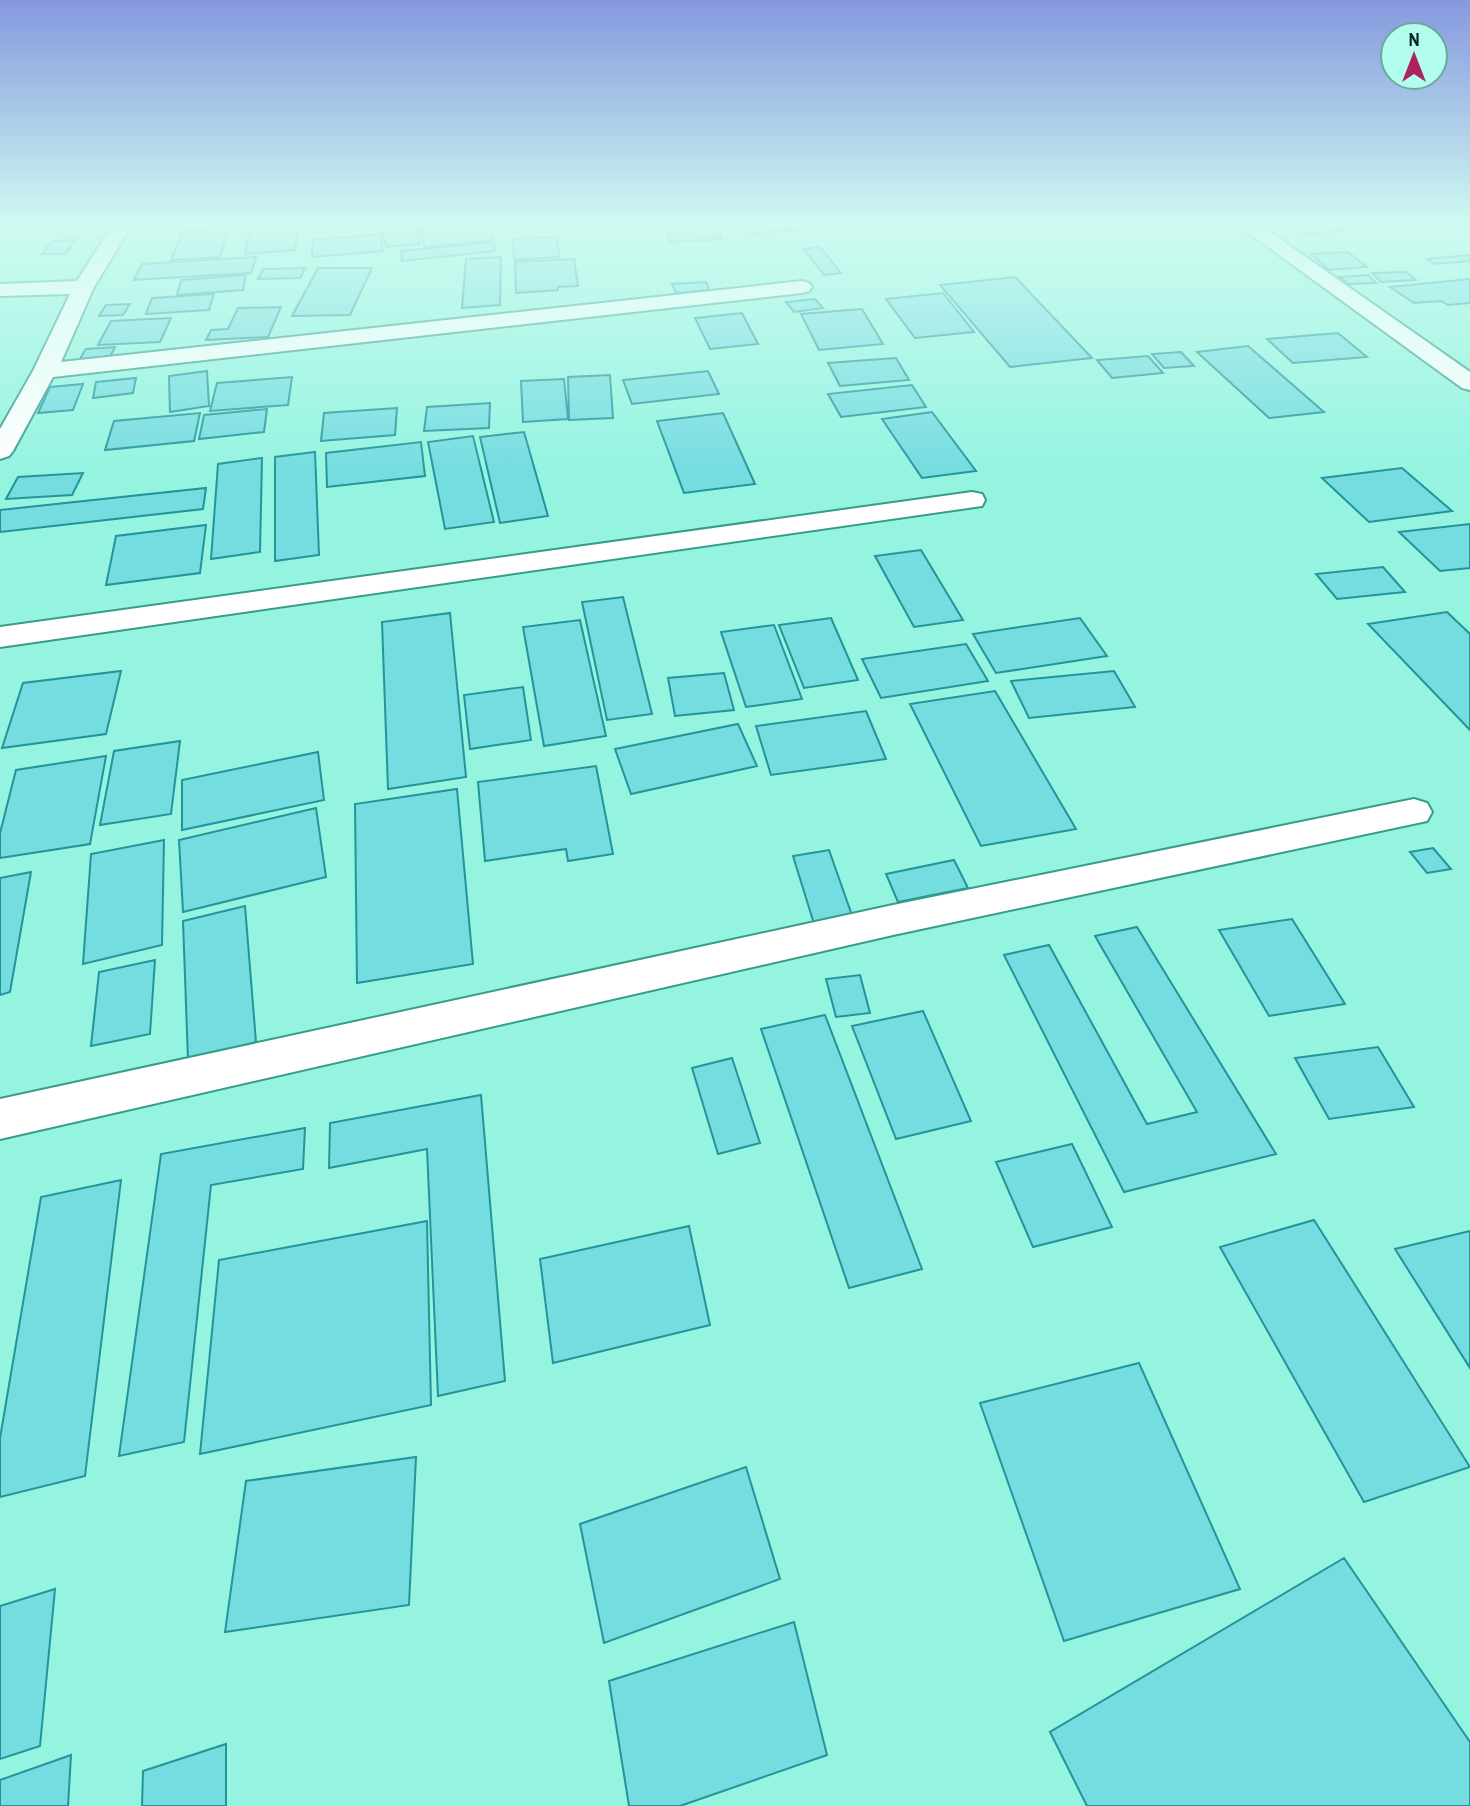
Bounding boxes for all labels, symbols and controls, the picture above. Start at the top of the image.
north arrow [1379,21,1449,91]
text: N [1408,26,1420,52]

